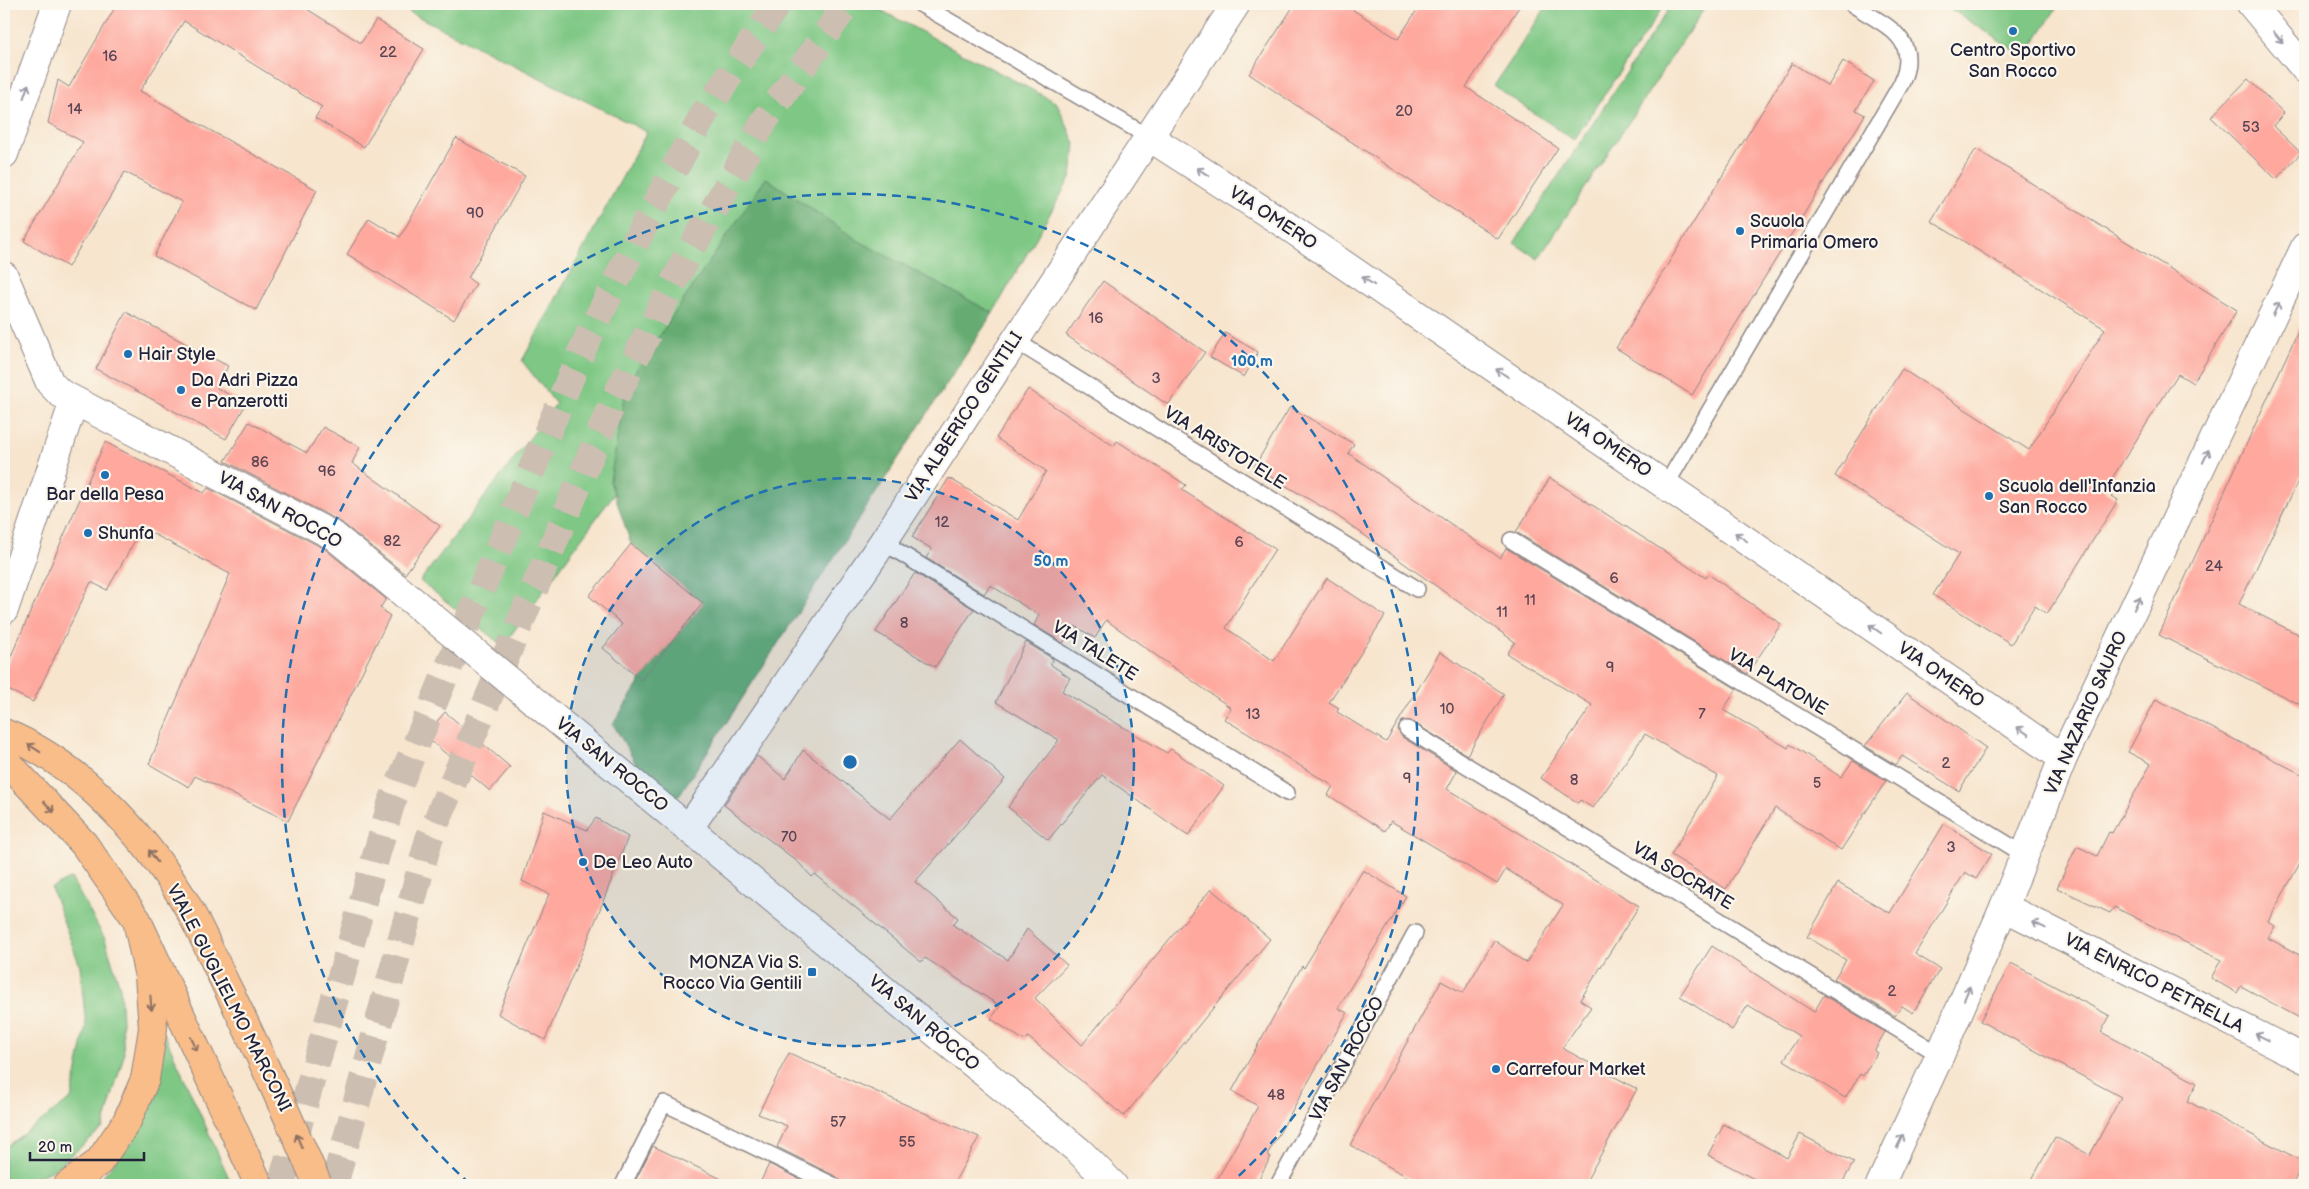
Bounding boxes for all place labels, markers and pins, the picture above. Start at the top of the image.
marker: Centro Sportivo San Rocco [2007,25,2019,37]
place label: Centro Sportivo San Rocco [1950,40,2076,82]
place label: Scuola Primaria Omero [1750,211,1879,253]
marker: Scuola Primaria Omero [1734,225,1746,237]
place label: Hair Style [138,344,216,365]
marker: Hair Style [122,348,134,360]
place label: Da Adri Pizza e Panzerotti [191,370,298,412]
marker: Da Adri Pizza e Panzerotti [175,384,187,396]
marker: Bar della Pesa [99,469,111,481]
place label: Scuola dell'Infanzia San Rocco [1999,476,2156,518]
place label: Bar della Pesa [46,484,164,505]
marker: Scuola dell'Infanzia San Rocco [1983,490,1995,502]
place label: Shunfa [98,523,154,544]
marker: Shunfa [82,527,94,539]
centre of rings [841,753,859,771]
place label: De Leo Auto [593,852,693,873]
marker: De Leo Auto [577,856,589,868]
place label: MONZA Via S. Rocco Via Gentili [663,952,802,994]
marker: MONZA Via S. Rocco Via Gentili [806,966,818,978]
place label: Carrefour Market [1506,1059,1646,1080]
marker: Carrefour Market [1490,1063,1502,1075]

